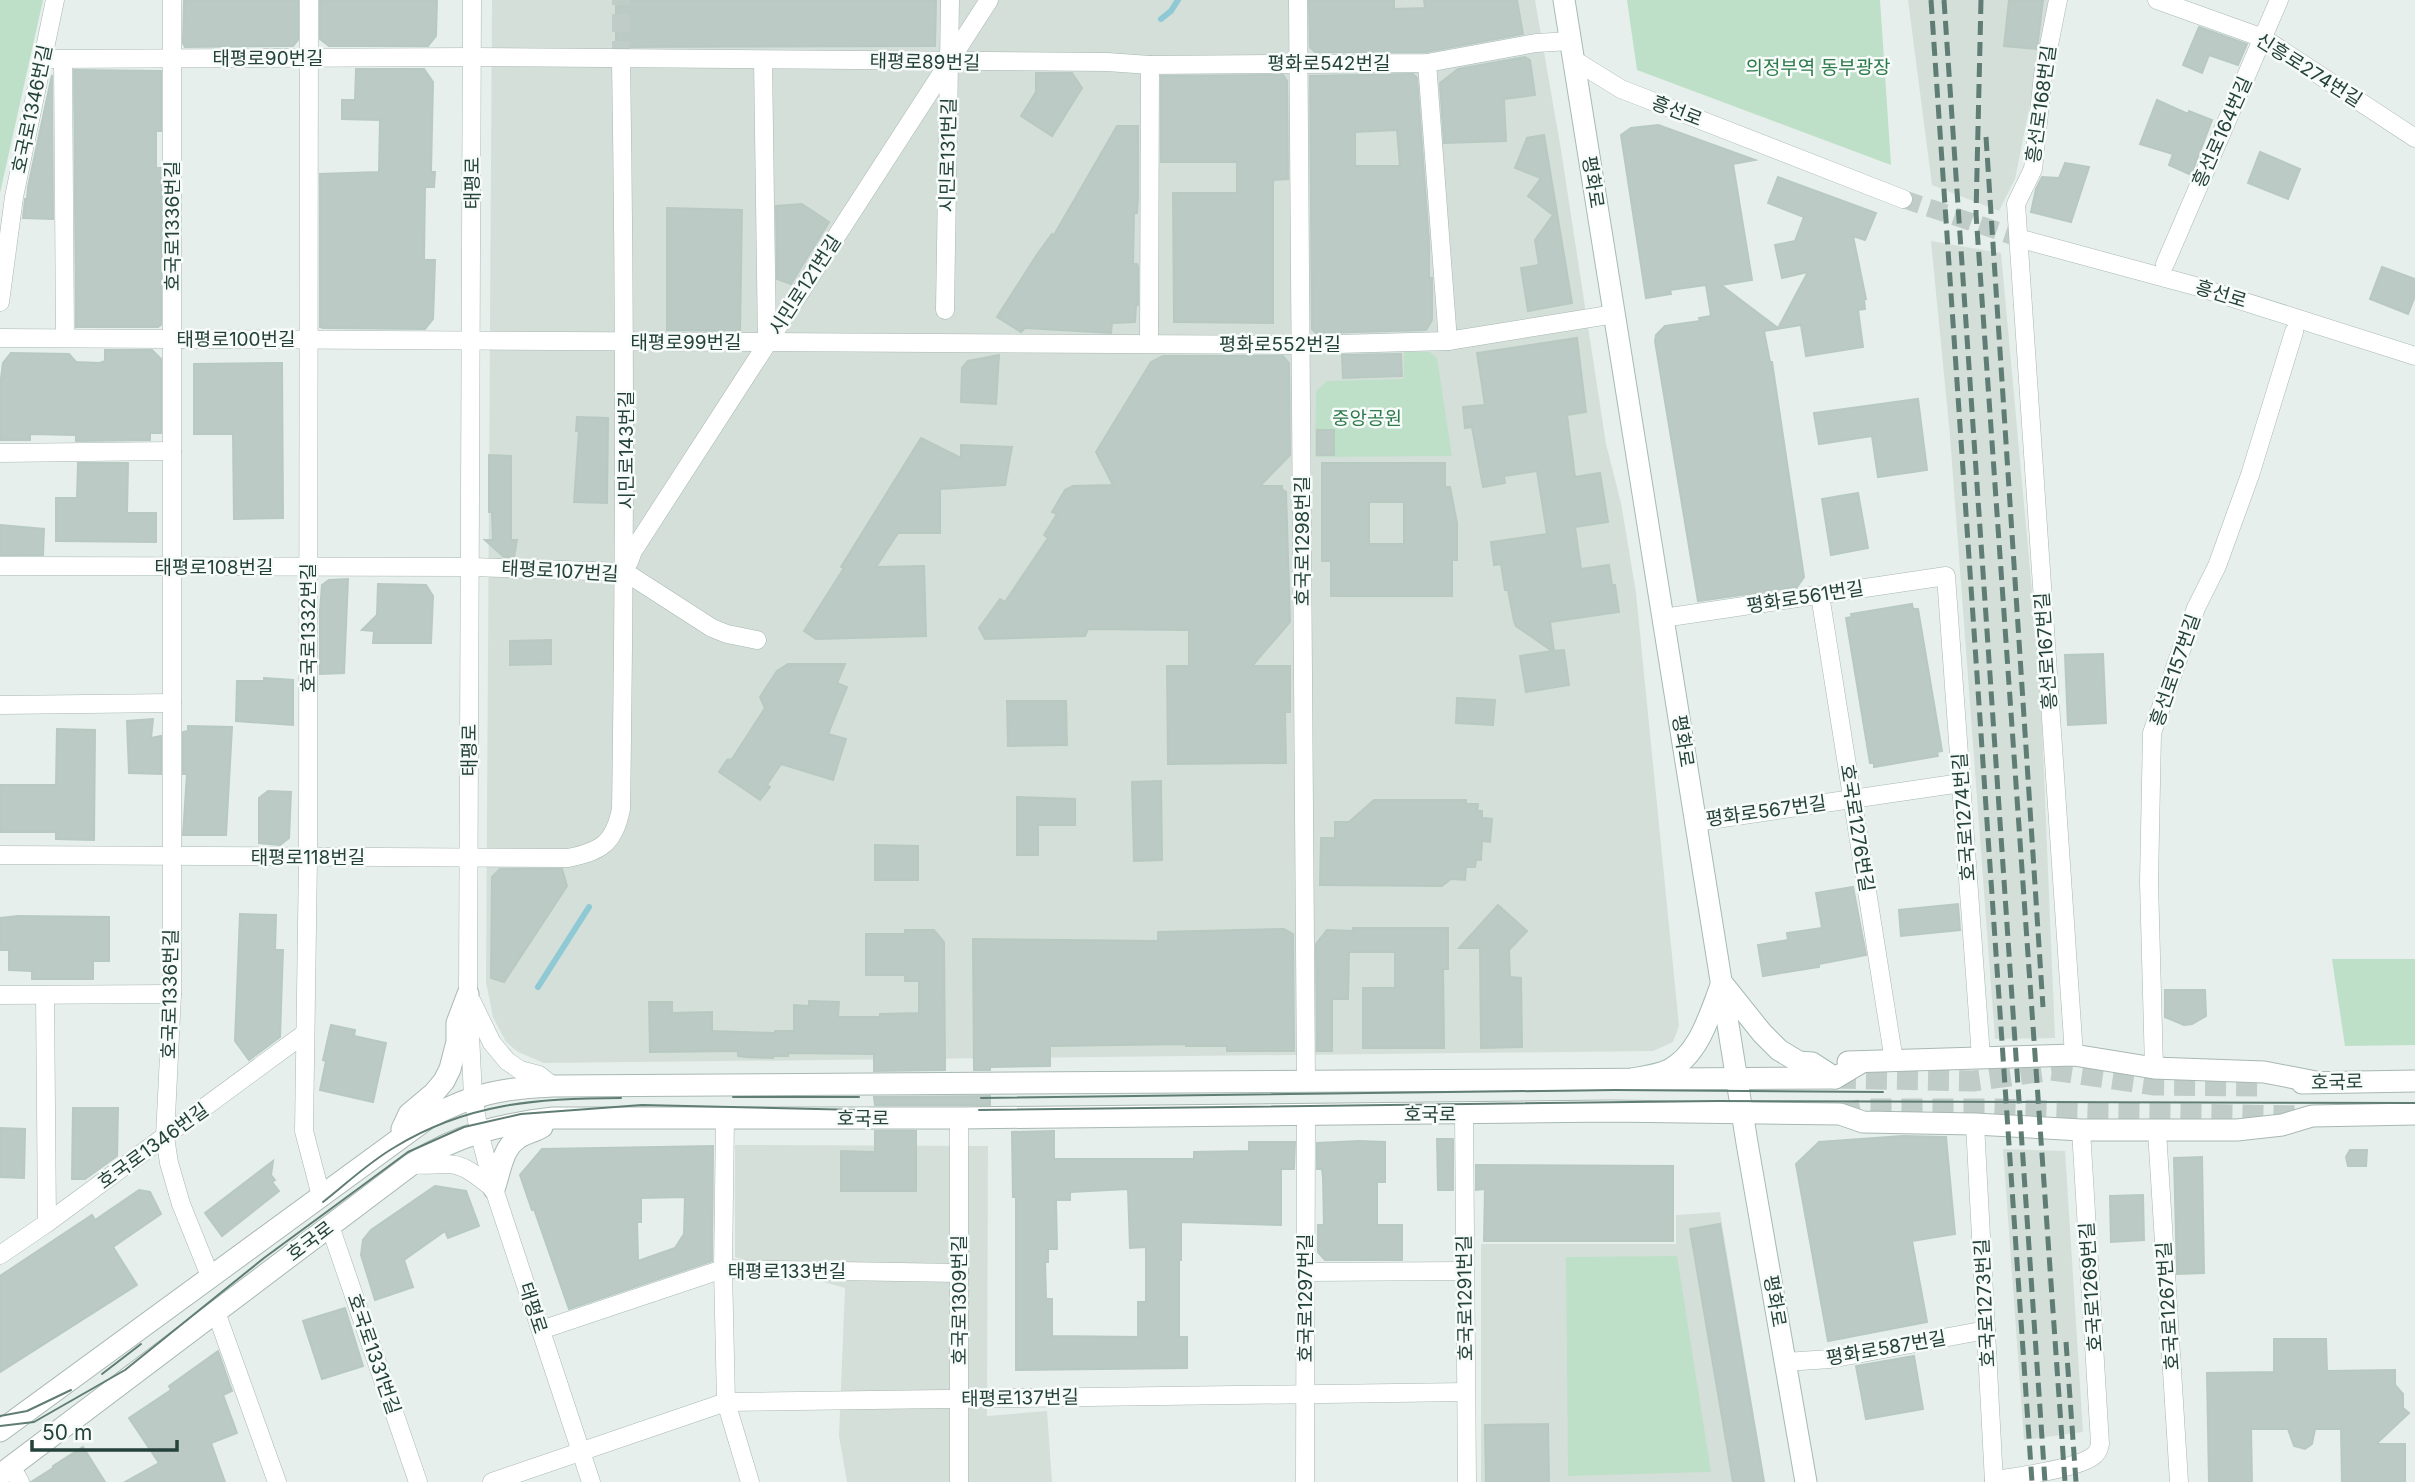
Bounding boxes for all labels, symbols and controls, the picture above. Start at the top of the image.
street label: 신흥로274번길 [2252,28,2366,112]
street label: 호국로1346번길 [7,43,57,175]
street label: 흥선로168번길 [2021,44,2061,164]
street label: 태평로90번길 [212,47,324,70]
street label: 태평로89번길 [869,50,981,74]
street label: 평화로542번길 [1268,52,1390,75]
park label: 의정부역 동부광장 [1745,56,1891,79]
street label: 흥선로164번길 [2187,73,2257,191]
street label: 흥선로 [1648,91,1706,131]
street label: 시민로131번길 [936,98,960,212]
street label: 평화로 [1578,154,1608,210]
street label: 태평로 [461,157,484,209]
street label: 호국로1336번길 [161,161,184,291]
street label: 시민로121번길 [764,231,846,339]
street label: 흥선로 [2193,275,2249,313]
street label: 태평로100번길 [176,328,296,351]
street label: 태평로99번길 [631,331,741,354]
street label: 평화로552번길 [1219,333,1341,356]
street label: 시민로143번길 [615,390,638,510]
park label: 중앙공원 [1332,407,1402,430]
street label: 호국로1298번길 [1291,476,1314,606]
street label: 태평로108번길 [155,556,273,579]
street label: 태평로107번길 [501,556,619,586]
street label: 호국로1332번길 [297,563,320,693]
street label: 평화로561번길 [1745,576,1865,618]
street label: 흥선로167번길 [2030,592,2062,710]
street label: 흥선로157번길 [2145,611,2205,729]
street label: 평화로 [1668,713,1698,769]
street label: 태평로 [458,724,481,776]
street label: 호국로1274번길 [1948,752,1980,882]
street label: 호국로1276번길 [1836,763,1878,893]
street label: 평화로567번길 [1704,791,1828,831]
street label: 태평로118번길 [251,846,365,869]
street label: 호국로1336번길 [157,929,183,1059]
street label: 호국로 [2311,1070,2363,1094]
street label: 호국로1346번길 [93,1098,213,1194]
street label: 호국로 [1404,1103,1456,1126]
street label: 호국로 [837,1107,889,1130]
street label: 호국로 [282,1216,338,1266]
street label: 호국로1269번길 [2075,1221,2107,1353]
street label: 호국로1297번길 [1294,1234,1317,1362]
street label: 호국로1309번길 [948,1235,971,1365]
street label: 호국로1291번길 [1452,1235,1478,1361]
street label: 호국로1273번길 [1970,1238,2000,1368]
street label: 호국로1267번길 [2152,1241,2184,1371]
street label: 태평로133번길 [728,1260,846,1283]
street label: 평화로 [1759,1273,1791,1329]
street label: 태평로 [514,1280,552,1336]
street label: 호국로1331번길 [343,1291,405,1417]
street label: 평화로587번길 [1824,1326,1948,1370]
street label: 태평로137번길 [961,1385,1079,1411]
scale bar [32,1408,177,1452]
text: 50 m [42,1420,92,1445]

